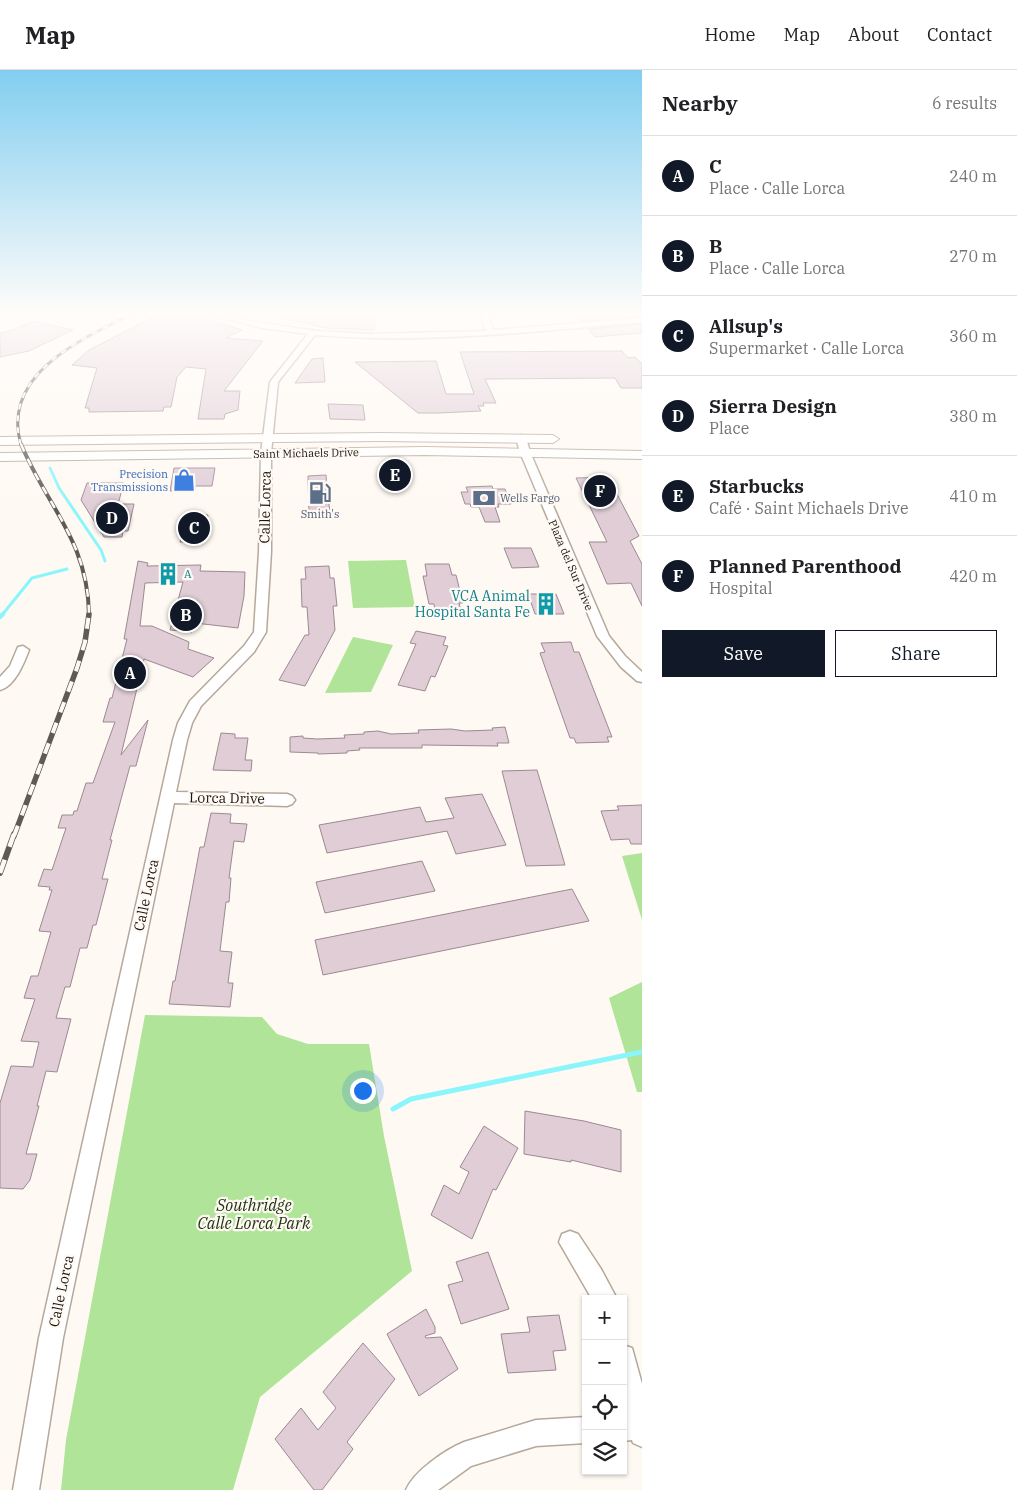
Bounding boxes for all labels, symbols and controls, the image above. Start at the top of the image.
text: Map [25,19,75,51]
text: Home [704,23,756,46]
text: Map [784,23,820,46]
text: About [848,23,899,46]
text: Contact [927,23,992,46]
text: Nearby [662,89,738,117]
text: 6 results [932,93,997,113]
text: C [709,154,722,178]
text: A [672,166,684,186]
text: 240 m [949,166,997,186]
text: Place · Calle Lorca [709,178,845,198]
text: B [709,234,722,258]
text: B [672,246,684,266]
text: 270 m [949,246,997,266]
text: Place · Calle Lorca [709,258,845,278]
text: Allsup's [709,314,783,338]
text: C [673,326,683,346]
text: 360 m [949,326,997,346]
text: Supermarket · Calle Lorca [709,338,904,358]
text: Sierra Design [709,394,837,418]
text: D [672,406,684,426]
text: 380 m [949,406,997,426]
text: Place [709,418,749,438]
street label: Saint Michaels Drive [253,445,359,461]
pin: E [379,456,411,494]
place label: Precision Transmissions [91,467,168,494]
shop icon: Precision Transmissions [171,467,197,493]
street label: Calle Lorca [255,470,275,544]
pin: F [584,472,616,510]
text: Starbucks [709,474,804,498]
fuel station icon: Smith's [307,480,333,506]
bank icon: Wells Fargo [471,485,497,511]
text: E [673,486,683,506]
text: 410 m [949,486,997,506]
place label: Wells Fargo [500,491,560,505]
text: Café · Saint Michaels Drive [709,498,908,518]
pin: D [96,499,128,537]
place label: Smith's [301,507,339,521]
pin: C [178,509,210,547]
street label: Plaza del Sur Drive [546,518,596,613]
text: Planned Parenthood [709,554,902,578]
building icon: A [155,561,181,587]
text: F [673,566,683,586]
text: 420 m [949,566,997,586]
place label: A [184,567,192,581]
text: Hospital [709,578,772,598]
place label: VCA Animal Hospital Santa Fe [415,587,530,621]
building icon: VCA Animal Hospital Santa Fe [533,591,559,617]
pin: B [170,596,202,634]
button: Save [662,630,825,677]
button: Share [835,630,997,677]
pin: A [114,654,146,692]
street label: Lorca Drive [189,788,265,808]
street label: Calle Lorca [130,857,162,933]
your location [350,1078,376,1104]
park label: Southridge Calle Lorca Park [197,1195,311,1233]
street label: Calle Lorca [45,1253,77,1329]
map controls [582,1295,627,1475]
button: + [582,1295,627,1340]
button: − [582,1340,627,1385]
button: locate [582,1385,627,1430]
button: layers [582,1430,627,1475]

